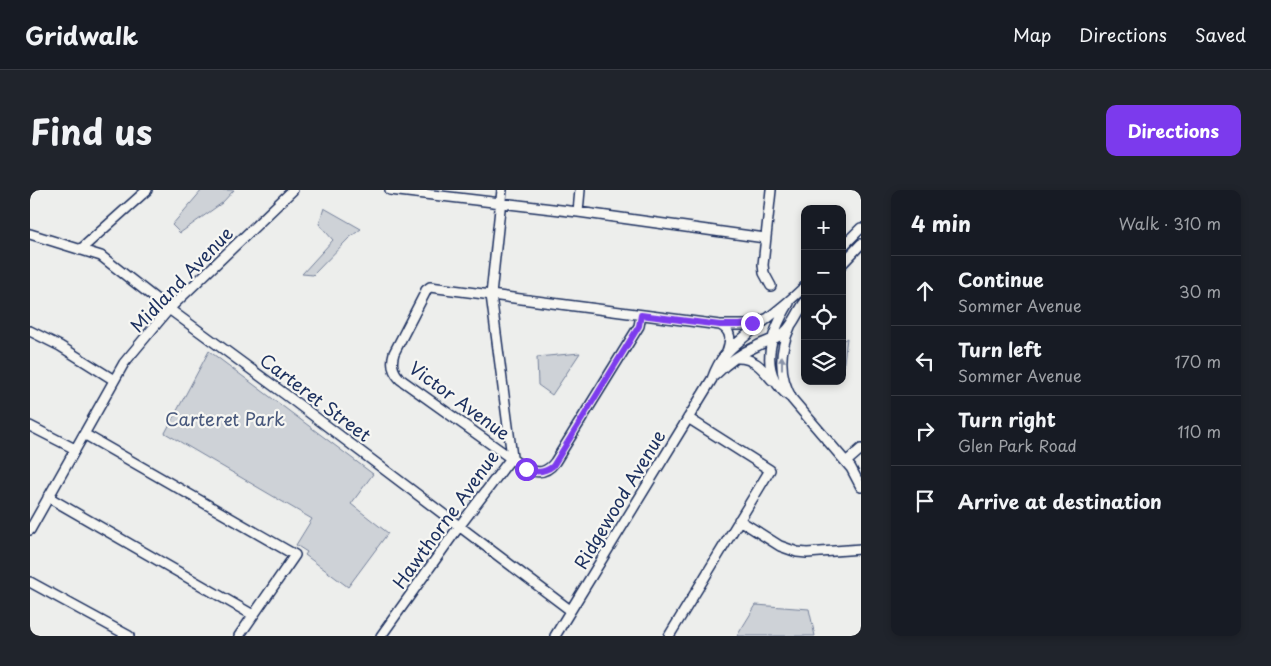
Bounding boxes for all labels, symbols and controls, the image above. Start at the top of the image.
text: Gridwalk [25,17,138,53]
text: Map [1013,21,1051,48]
text: Directions [1079,21,1167,48]
text: Saved [1195,21,1246,48]
text: Find us [30,104,152,157]
button: Directions [1106,105,1241,156]
map controls [801,205,846,385]
button: + [801,205,846,250]
text: 4 min [911,207,971,239]
text: Walk · 310 m [1119,211,1221,235]
street label: Midland Avenue [123,220,239,338]
button: − [801,250,846,295]
text: Continue [958,265,1044,293]
icon: ahead [911,277,939,305]
text: 30 m [1179,279,1221,303]
text: Sommer Avenue [958,293,1082,317]
button: locate [801,295,846,340]
route end [741,312,764,335]
text: Turn left [958,335,1042,363]
button: layers [801,340,846,385]
street label: Carteret Street [255,346,377,448]
icon: left [911,347,939,375]
text: 170 m [1175,349,1221,373]
street label: Victor Avenue [404,354,516,446]
one-way arrow [778,355,786,371]
text: Sommer Avenue [958,363,1082,387]
park label: Carteret Park [165,405,285,432]
text: Turn right [958,405,1056,433]
icon: right [911,417,939,445]
text: 110 m [1178,419,1221,443]
street label: Ridgewood Avenue [567,424,671,574]
text: Glen Park Road [958,433,1077,457]
street label: Hawthorne Avenue [385,444,505,594]
route start [515,458,538,481]
icon: arrive [911,487,939,515]
text: Arrive at destination [958,487,1162,515]

